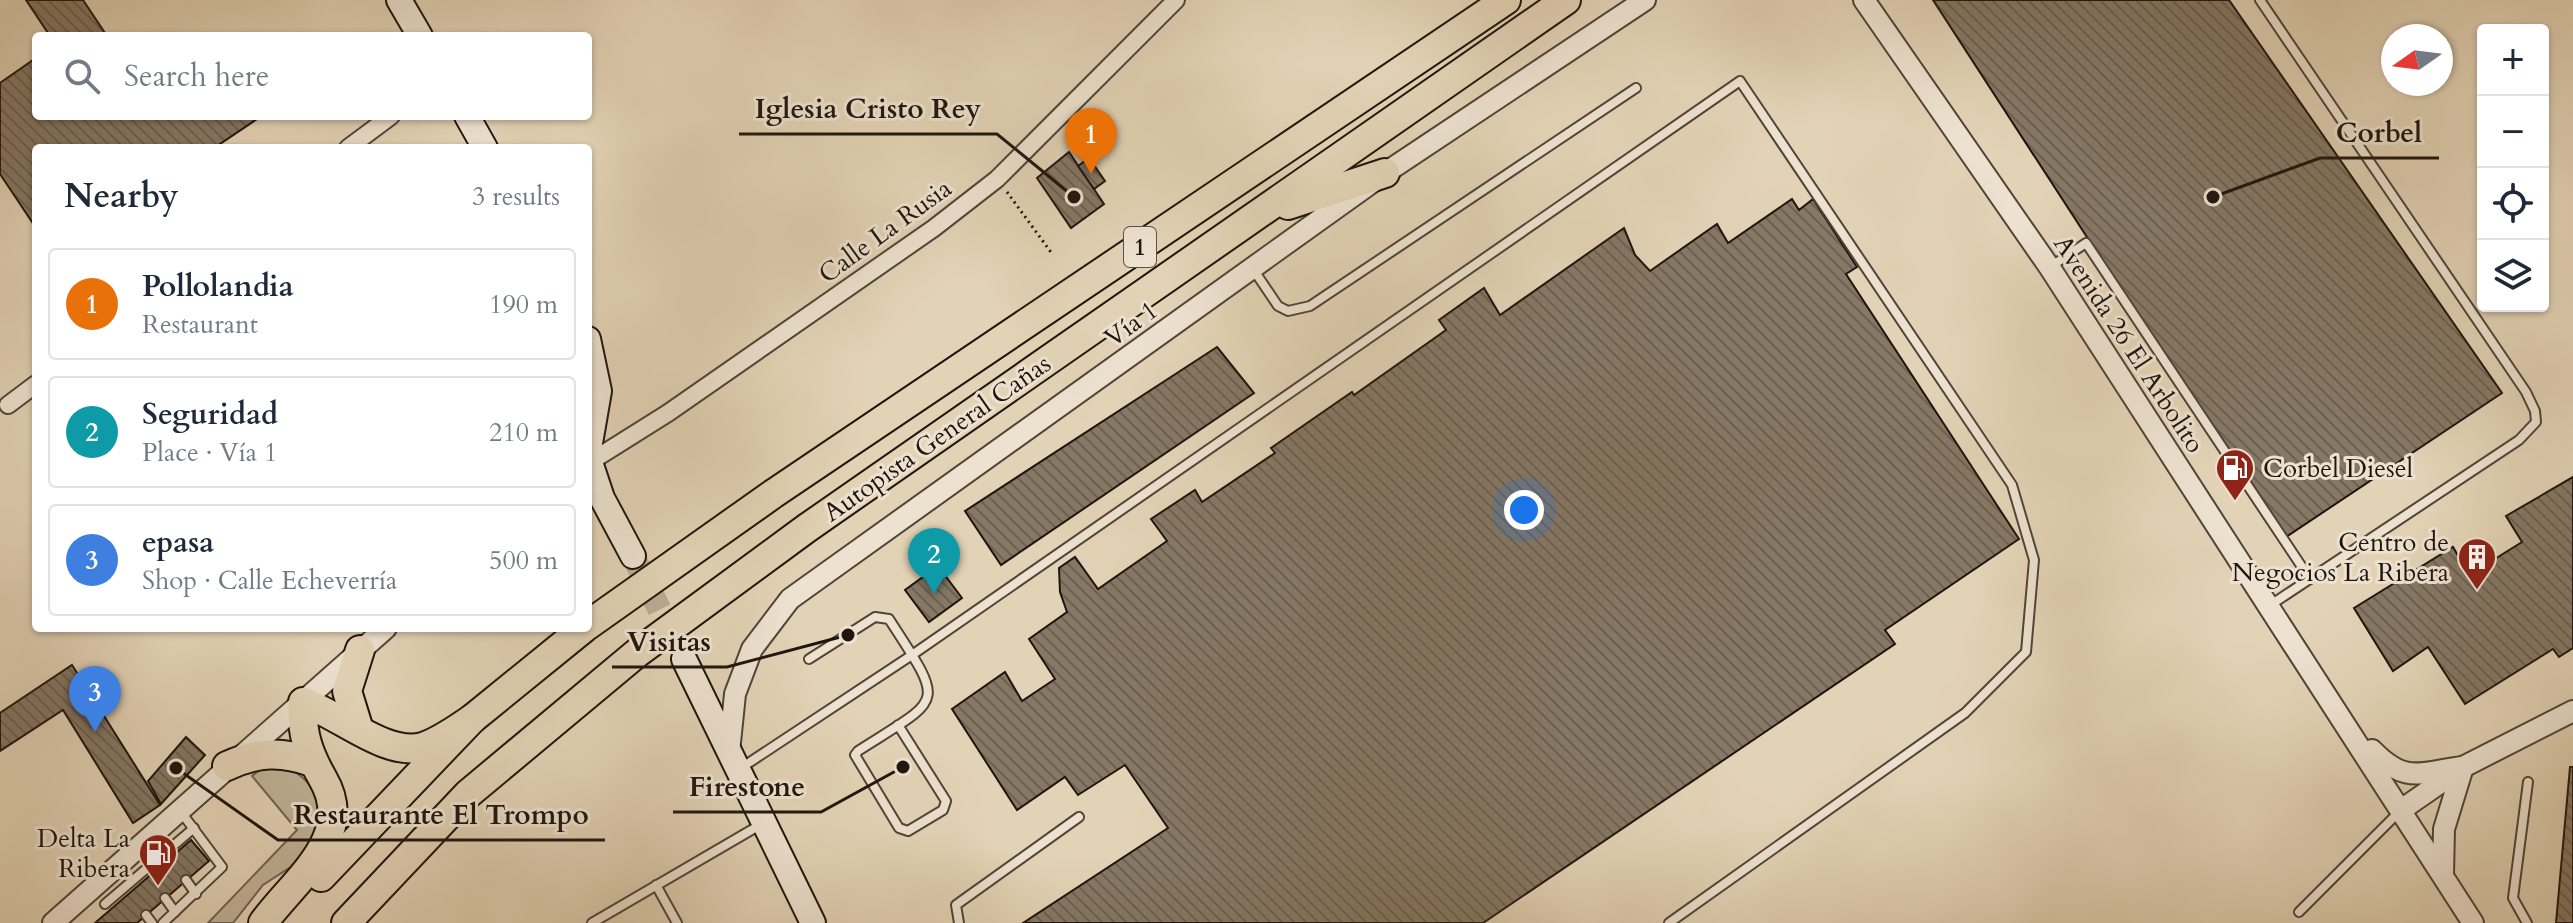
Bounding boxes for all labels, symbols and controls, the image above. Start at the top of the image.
north arrow [2381,24,2453,96]
map controls [2477,24,2549,312]
button: + [2477,24,2549,96]
search box [32,32,592,120]
icon: search [60,54,104,98]
text: Search here [124,56,269,97]
callout: Iglesia Cristo Rey [739,82,997,134]
text: Iglesia Cristo Rey [755,90,981,128]
button: − [2477,96,2549,168]
callout: Corbel [2320,106,2439,158]
pin: 1 [1065,108,1117,174]
text: Corbel [2336,114,2422,152]
button: locate [2477,168,2549,240]
street label: Calle La Rusia [811,171,959,291]
text: Nearby [64,173,179,219]
text: 3 results [472,179,560,214]
road number: 1 [1124,227,1156,267]
street label: Avenida 26 El Arbolito [2045,228,2213,460]
button: layers [2477,240,2549,312]
text: Pollolandia [142,266,294,307]
text: 1 [85,287,99,322]
text: 190 m [489,287,558,322]
street label: Vía 1 [1097,293,1165,355]
text: Restaurant [142,307,258,342]
street label: Autopista General Cañas [816,346,1058,530]
text: Seguridad [142,394,278,435]
text: 2 [85,415,99,450]
text: 210 m [489,415,558,450]
text: Place · Vía 1 [142,435,277,470]
fuel station icon: Corbel Diesel [2214,447,2256,502]
place label: Corbel Diesel [2263,451,2414,486]
your location [1504,490,1544,530]
text: epasa [142,522,214,563]
place label: Centro de Negocios La Ribera [2232,525,2449,590]
pin: 2 [908,528,960,594]
building icon: Centro de Negocios La Ribera [2456,536,2498,591]
text: 3 [85,543,99,578]
text: 500 m [489,543,558,578]
text: Shop · Calle Echeverría [142,563,397,598]
callout: Visitas [612,615,727,667]
text: Visitas [627,623,711,661]
pin: 3 [69,666,121,732]
callout: Firestone [673,760,821,812]
text: Firestone [689,768,805,806]
callout: Restaurante El Trompo [278,788,605,840]
text: Restaurante El Trompo [293,796,589,834]
place label: Delta La Ribera [37,821,130,886]
fuel station icon: Delta La Ribera [137,832,179,887]

